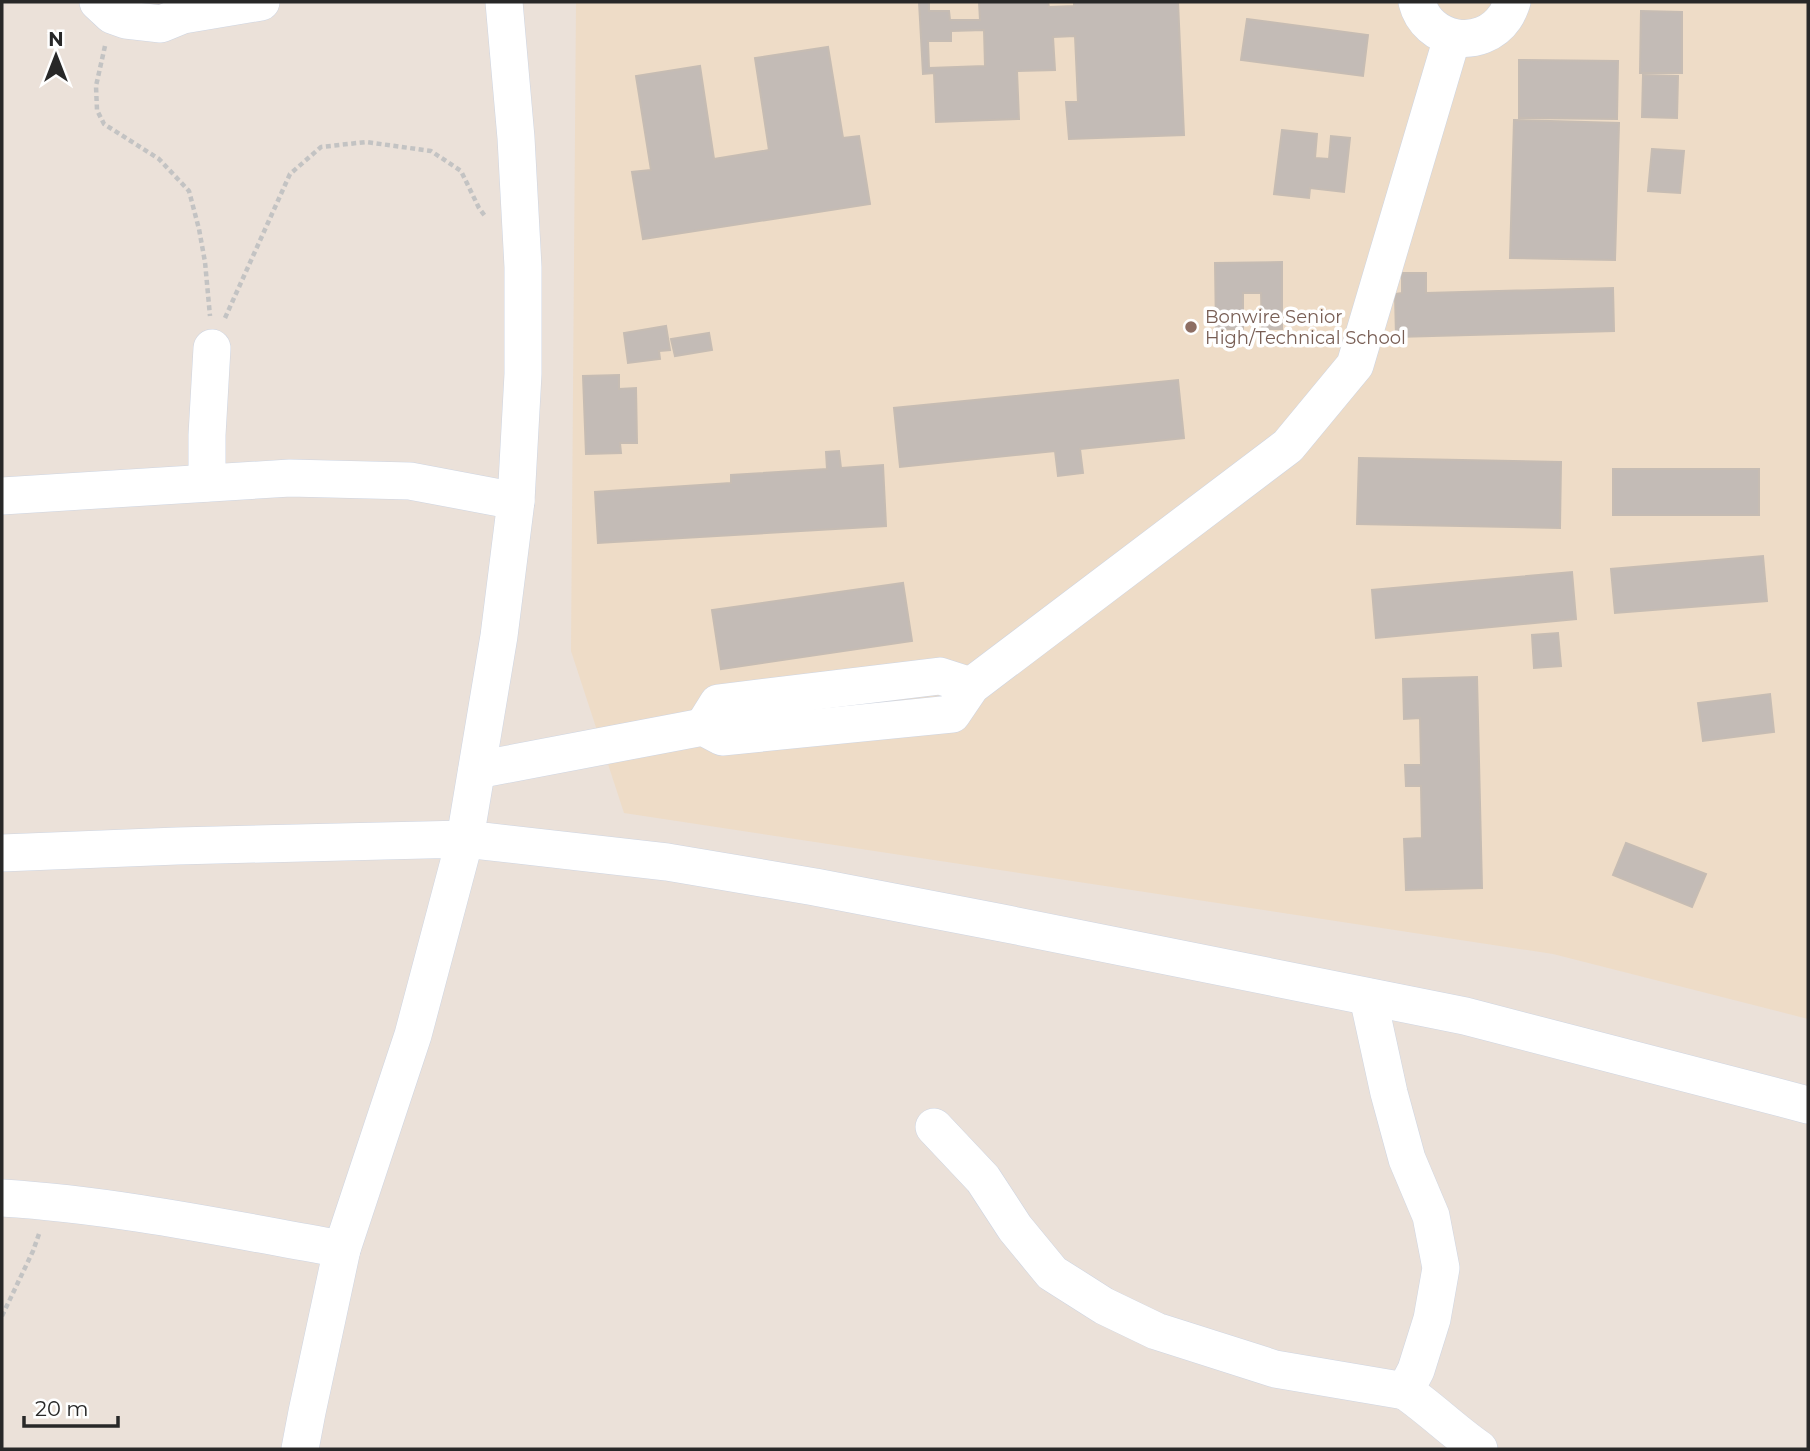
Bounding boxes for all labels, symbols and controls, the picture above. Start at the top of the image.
north arrow [21,21,91,91]
text: N [48,28,64,51]
place label: Bonwire Senior High/Technical School [1205,306,1406,349]
marker: Bonwire Senior High/Technical School [1183,319,1199,335]
scale bar [24,1384,119,1428]
text: 20 m [35,1396,89,1421]

